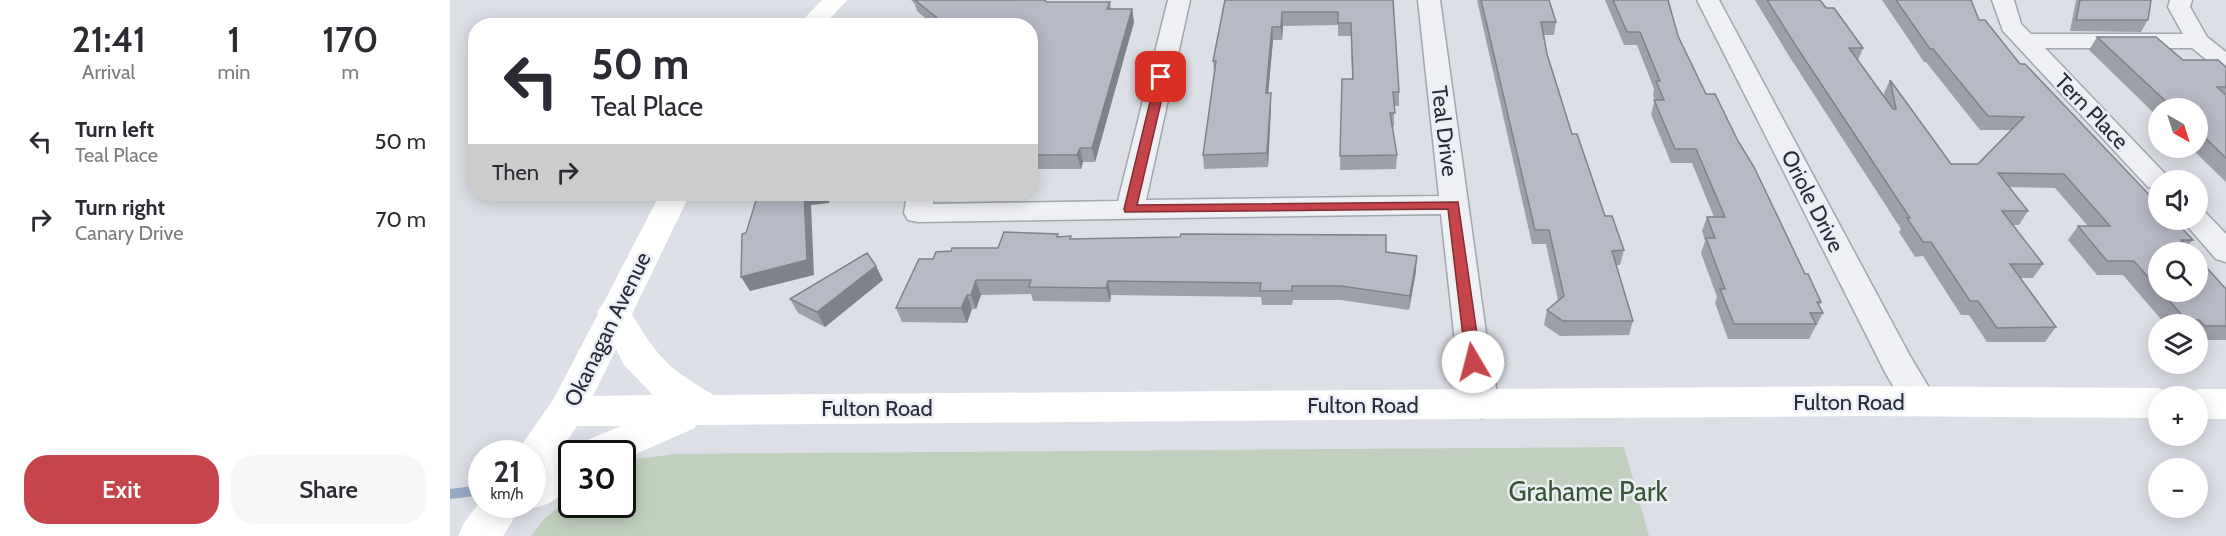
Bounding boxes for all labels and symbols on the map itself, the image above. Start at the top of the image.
pin [1135,51,1186,102]
street label: Tern Place [2049,68,2134,155]
street label: Teal Drive [1426,84,1463,178]
north arrow [2148,98,2208,158]
street label: Oriole Drive [1775,146,1850,257]
street label: Okanagan Avenue [558,248,657,411]
position arrow [1441,330,1505,394]
street label: Fulton Road [1793,389,1905,416]
street label: Fulton Road [1307,392,1419,419]
street label: Fulton Road [821,395,933,422]
speed limit sign: 30 [558,440,636,518]
park label: Grahame Park [1508,475,1668,508]

